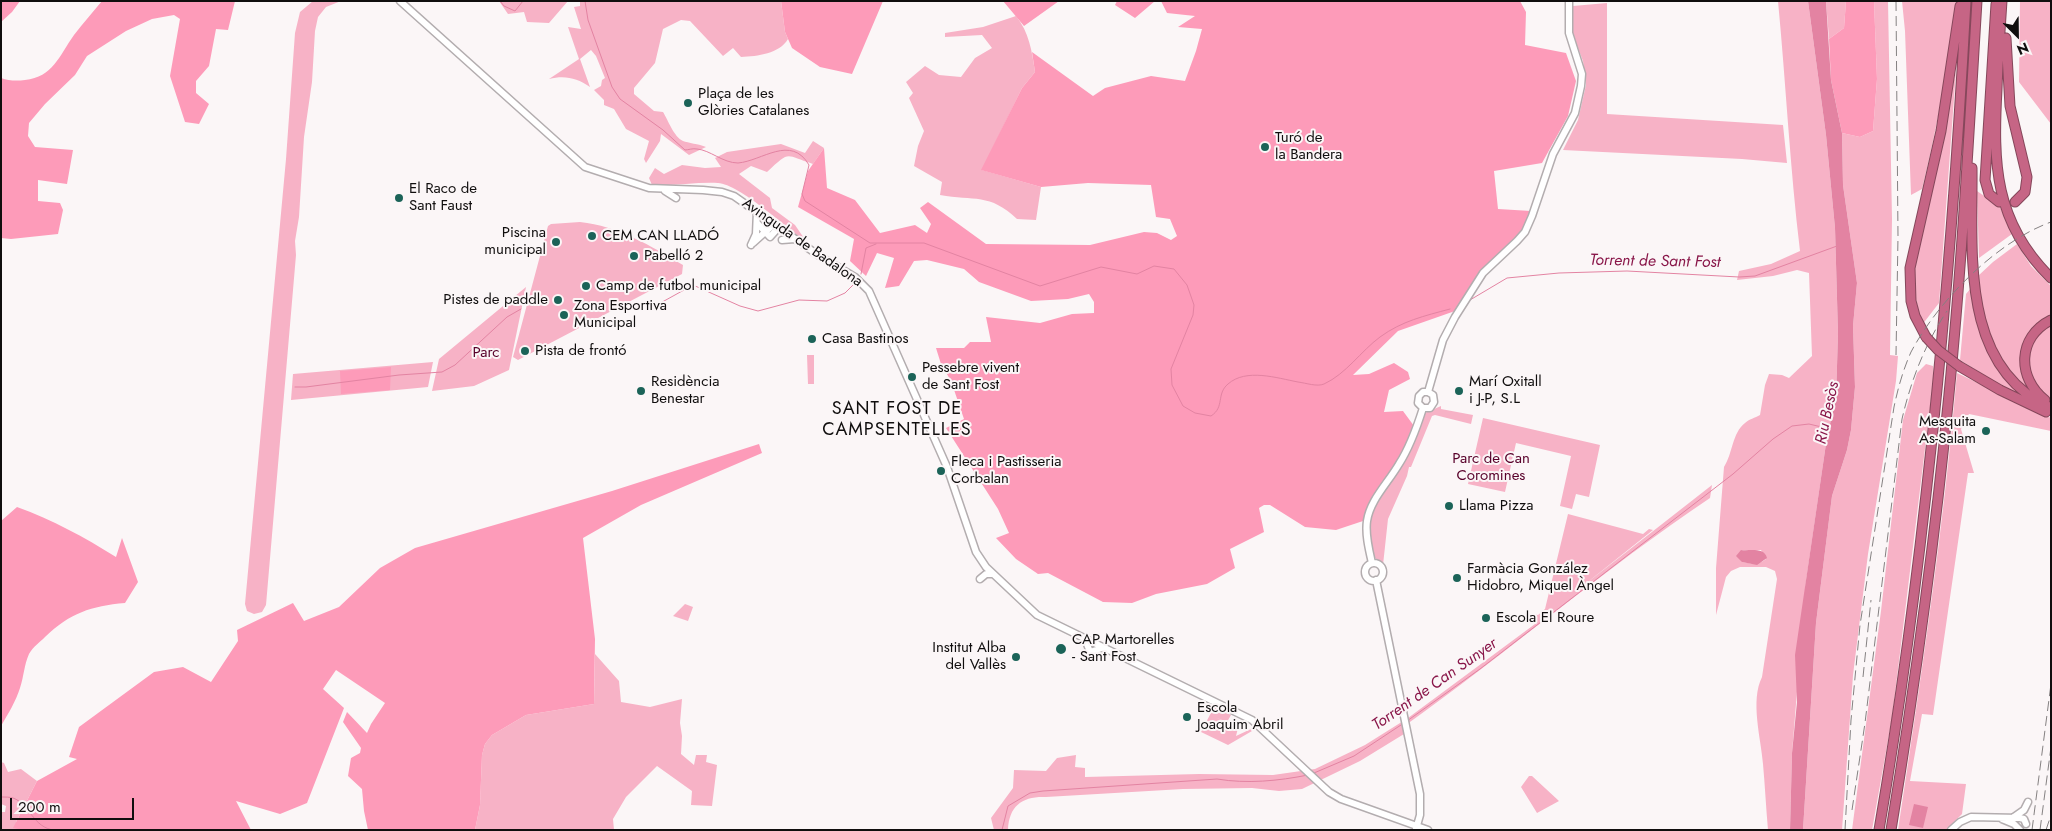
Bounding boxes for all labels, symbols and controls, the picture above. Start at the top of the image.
north arrow [1992,10,2042,60]
text: N [2014,37,2032,60]
place label: Plaça de les Glòries Catalanes [698,85,809,120]
marker: Plaça de les Glòries Catalanes [682,97,694,109]
place label: Turó de la Bandera [1275,129,1342,164]
marker: Turó de la Bandera [1259,141,1271,153]
place label: El Raco de Sant Faust [409,180,477,215]
marker: El Raco de Sant Faust [393,192,405,204]
street label: Avinguda de Badalona [738,195,866,291]
place label: Piscina municipal [484,224,546,259]
place label: CEM CAN LLADÓ [602,227,719,245]
marker: CEM CAN LLADÓ [586,230,598,242]
marker: Piscina municipal [550,236,562,248]
place label: Pabelló 2 [644,247,703,265]
marker: Pabelló 2 [628,250,640,262]
water label: Torrent de Sant Fost [1590,251,1720,273]
place label: Camp de futbol municipal [596,277,761,295]
marker: Camp de futbol municipal [580,280,592,292]
place label: Pistes de paddle [443,291,548,309]
marker: Pistes de paddle [552,294,564,306]
place label: Zona Esportiva Municipal [574,297,667,332]
marker: Zona Esportiva Municipal [558,309,570,321]
place label: Casa Bastinos [822,330,908,348]
marker: Casa Bastinos [806,333,818,345]
place label: Pista de frontó [535,342,626,360]
park label: Parc [472,344,500,362]
marker: Pista de frontó [519,345,531,357]
place label: Pessebre vivent de Sant Fost [922,359,1019,394]
marker: Pessebre vivent de Sant Fost [906,371,918,383]
place label: Residència Benestar [651,373,720,408]
place label: Marí Oxitall i J-P, S.L [1469,373,1542,408]
water label: Riu Besòs [1812,380,1844,446]
marker: Residència Benestar [635,385,647,397]
marker: Marí Oxitall i J-P, S.L [1453,385,1465,397]
district label: SANT FOST DE CAMPSENTELLES [821,399,973,442]
place label: Mesquita As-Salam [1919,413,1976,448]
marker: Mesquita As-Salam [1980,425,1992,437]
park label: Parc de Can Coromines [1452,450,1530,485]
place label: Fleca i Pastisseria Corbalan [951,453,1062,488]
marker: Fleca i Pastisseria Corbalan [935,465,947,477]
place label: Llama Pizza [1459,497,1533,515]
marker: Llama Pizza [1443,500,1455,512]
place label: Farmàcia González Hidobro, Miquel Àngel [1467,560,1614,595]
marker: Farmàcia González Hidobro, Miquel Àngel [1451,572,1463,584]
place label: Escola El Roure [1496,609,1594,627]
marker: Escola El Roure [1480,612,1492,624]
place label: CAP Martorelles - Sant Fost [1072,631,1174,666]
water label: Torrent de Can Sunyer [1369,635,1501,735]
place label: Institut Alba del Vallès [932,639,1006,674]
marker: CAP Martorelles - Sant Fost [1054,642,1068,656]
marker: Institut Alba del Vallès [1010,651,1022,663]
place label: Escola Joaquim Abril [1197,699,1283,734]
marker: Escola Joaquim Abril [1181,711,1193,723]
scale bar [12,788,136,820]
text: 200 m [18,796,61,818]

